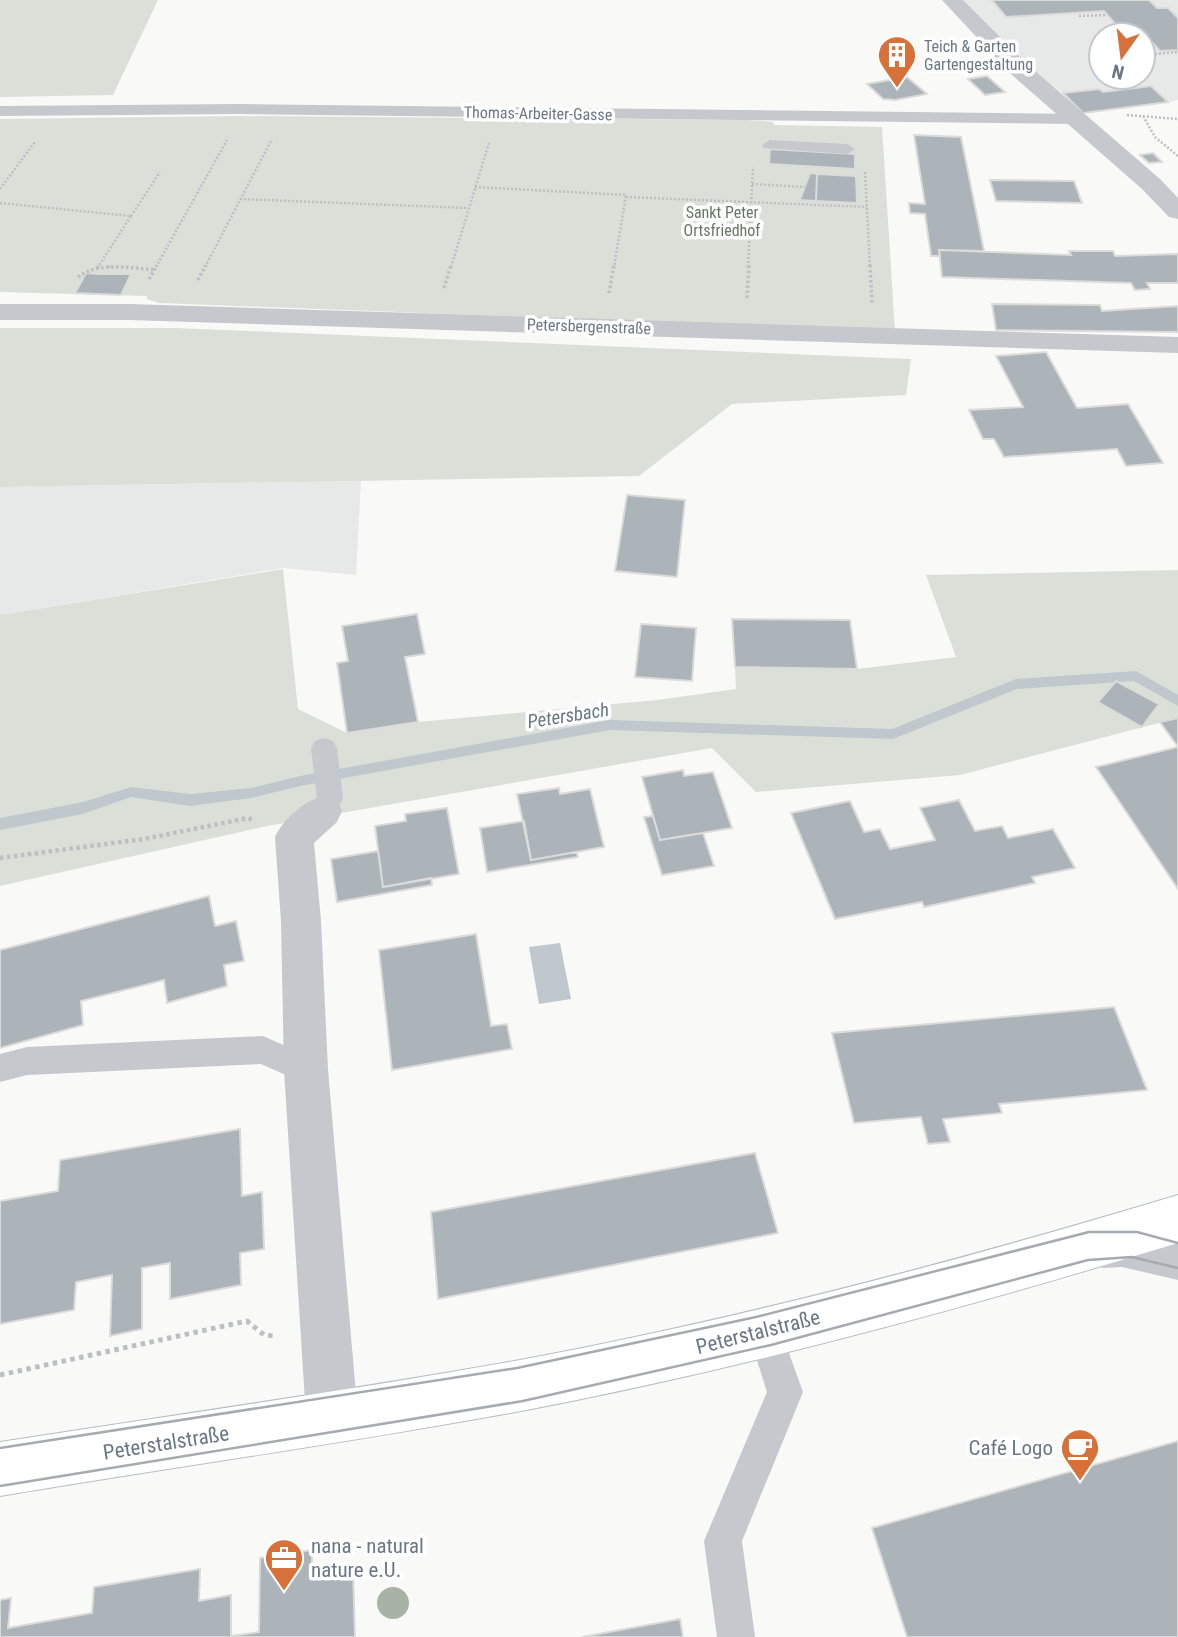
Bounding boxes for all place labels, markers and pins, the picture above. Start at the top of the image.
building icon: Teich & Garten Gartengestaltung [876,34,918,89]
place label: Teich & Garten Gartengestaltung [924,37,1033,74]
cafe icon: Café Logo [1059,1427,1101,1482]
place label: Café Logo [969,1436,1053,1460]
place label: nana - natural nature e.U. [311,1534,424,1582]
office icon: nana - natural nature e.U. [263,1537,305,1592]

